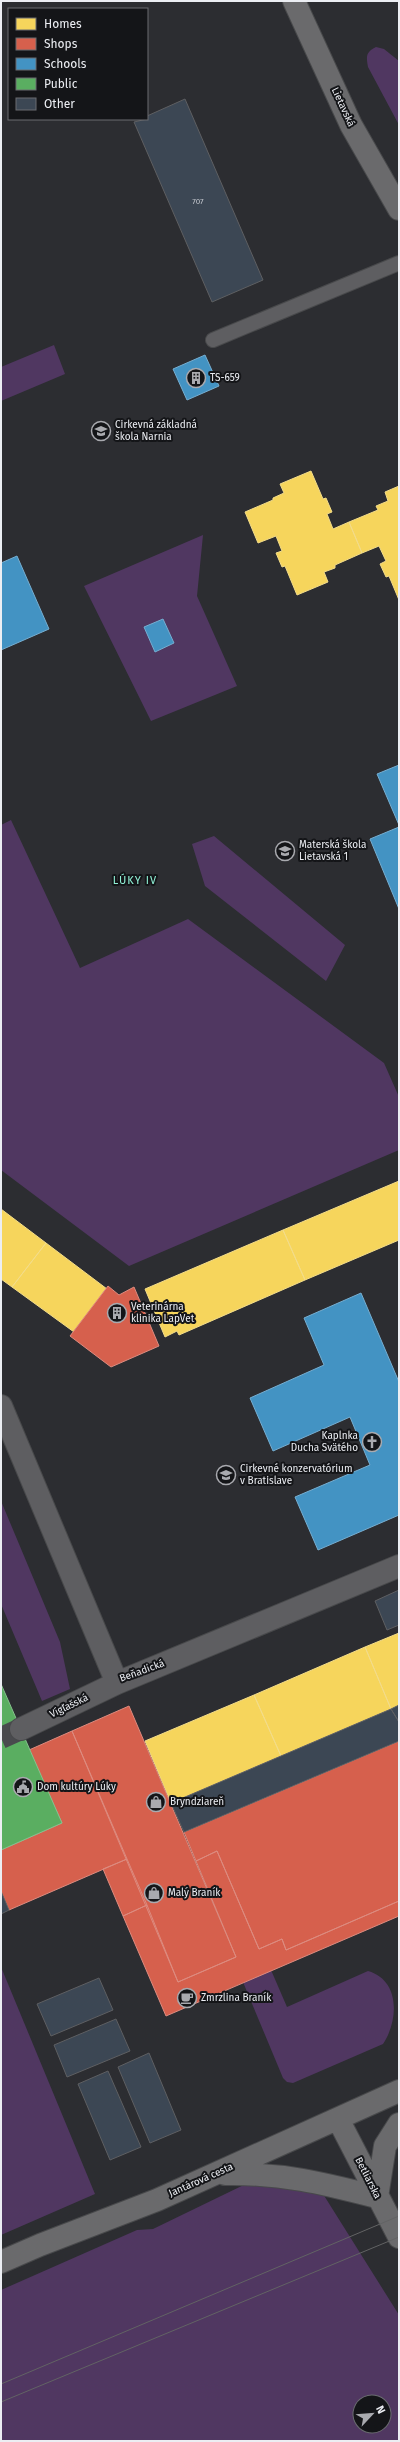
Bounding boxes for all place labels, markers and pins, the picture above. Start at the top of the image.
building icon: TS-659 [185,367,207,389]
place label: TS-659 [210,372,240,384]
place label: Cirkevná základná škola Narnia [115,419,197,443]
school or university icon: Cirkevná základná škola Narnia [90,420,112,442]
place label: Materská škola Lietavská 1 [299,839,366,863]
school or university icon: Materská škola Lietavská 1 [274,840,296,862]
place label: Veterinárna klinika LapVet [131,1301,195,1325]
building icon: Veterinárna klinika LapVet [106,1302,128,1324]
place label: Kaplnka Ducha Svätého [291,1430,358,1454]
church icon: Kaplnka Ducha Svätého [361,1431,383,1453]
place label: Cirkevné konzervatórium v Bratislave [240,1463,353,1487]
school or university icon: Cirkevné konzervatórium v Bratislave [215,1464,237,1486]
public building icon: Dom kultúry Lúky [12,1776,34,1798]
place label: Dom kultúry Lúky [37,1780,116,1793]
shop icon: Bryndziareň [145,1791,167,1813]
place label: Bryndziareň [170,1796,224,1808]
shop icon: Malý Braník [143,1882,165,1904]
place label: Malý Braník [168,1886,221,1899]
cafe icon: Zmrzlina Braník [176,1987,198,2009]
place label: Zmrzlina Braník [201,1991,272,2004]

